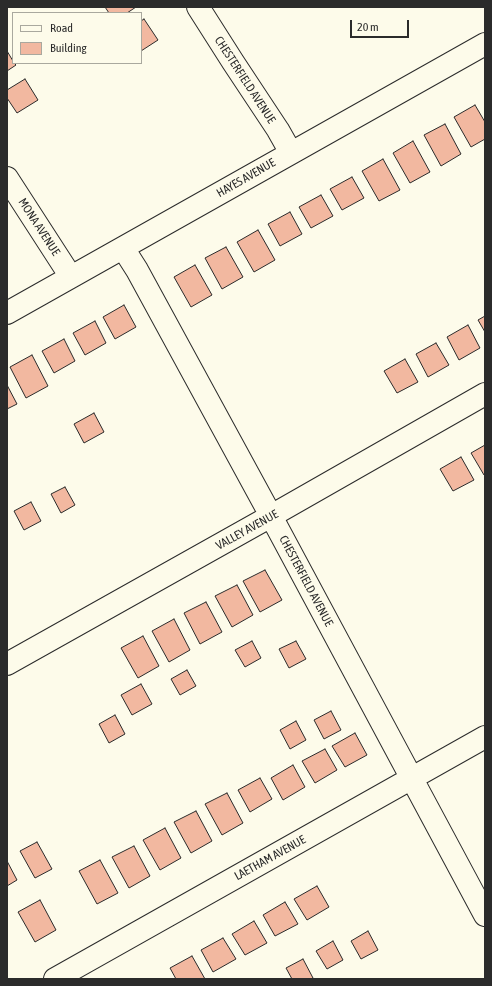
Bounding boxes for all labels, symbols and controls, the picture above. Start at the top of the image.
legend [12,12,142,64]
scale bar [352,12,411,38]
text: 20 m [357,20,379,34]
text: Road [50,21,73,35]
street label: CHESTERFIELD AVENUE [212,34,278,126]
text: Building [50,41,87,55]
street label: HAYES AVENUE [214,155,278,201]
street label: MONA AVENUE [15,196,63,258]
street label: VALLEY AVENUE [213,507,281,553]
street label: CHESTERFIELD AVENUE [276,533,336,629]
street label: LAETHAM AVENUE [232,832,308,884]

